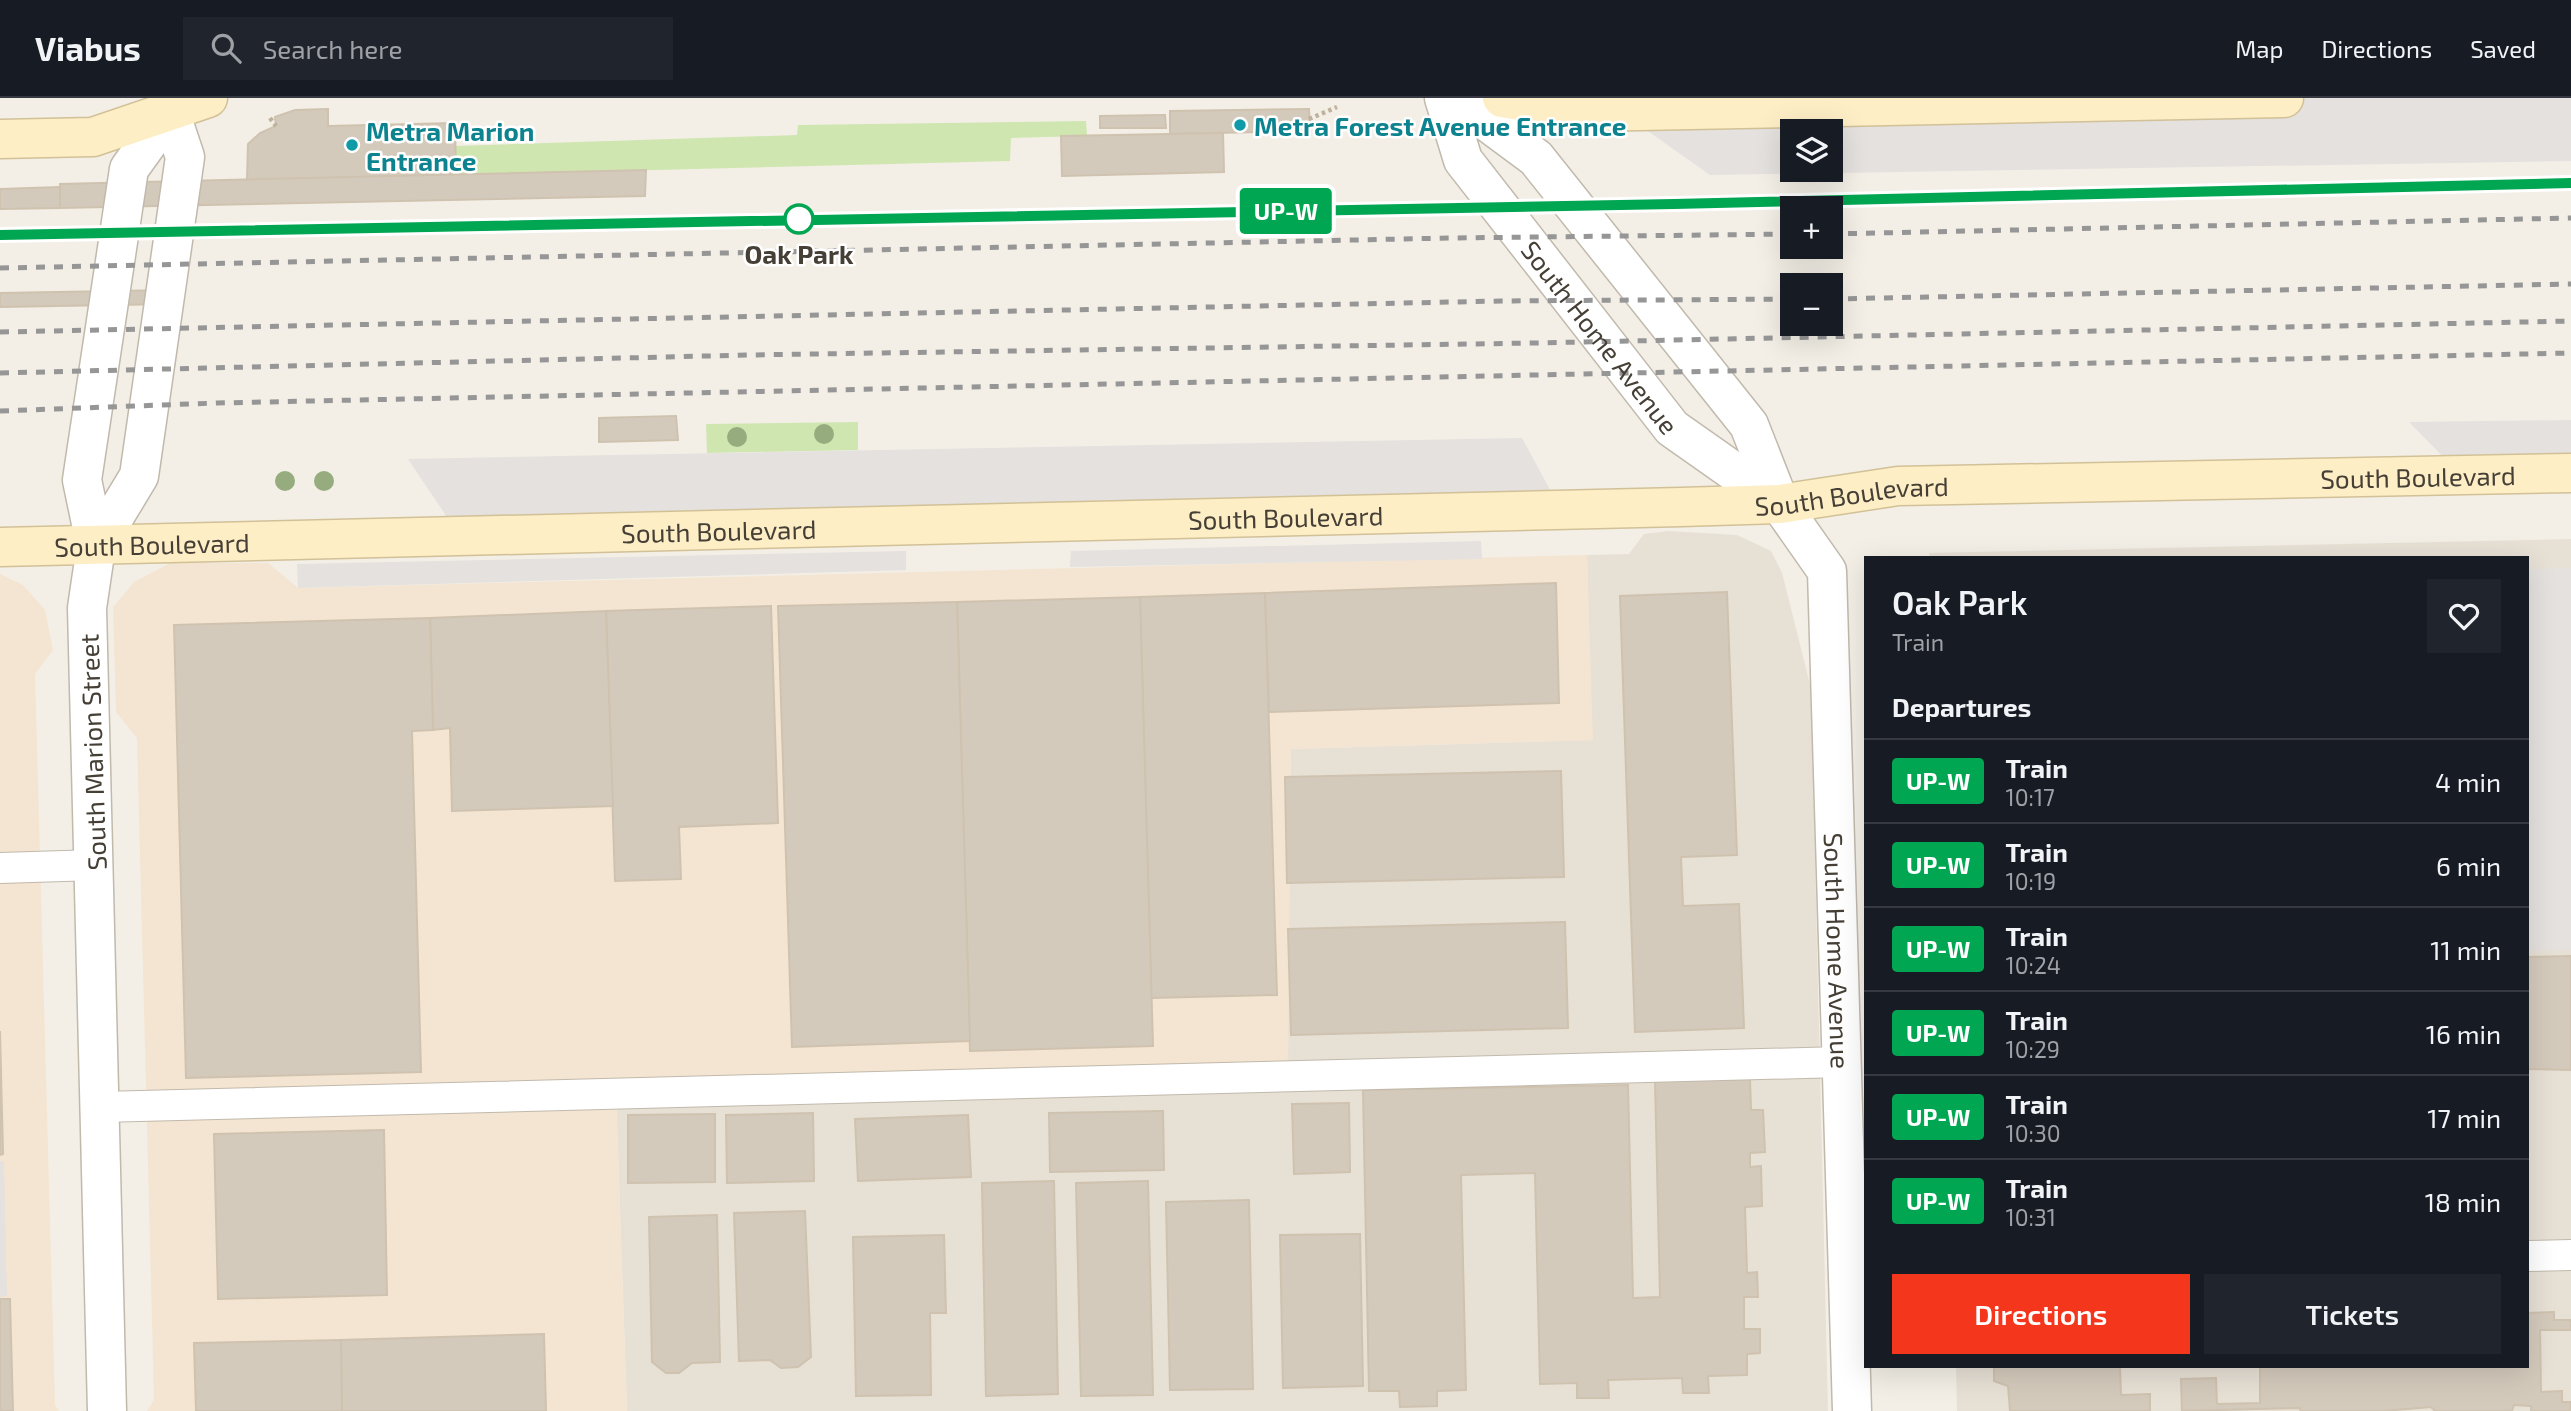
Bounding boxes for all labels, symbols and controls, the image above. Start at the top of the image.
search box [183,17,673,80]
text: Viabus [35,28,141,68]
icon: search [207,29,245,67]
text: Search here [263,33,402,64]
text: Map [2235,34,2283,63]
text: Directions [2321,34,2432,63]
text: Saved [2470,34,2536,63]
place label: Metra Forest Avenue Entrance [1254,110,1626,141]
place label: Metra Marion Entrance [366,115,534,176]
marker: Metra Forest Avenue Entrance [1232,117,1248,133]
map controls [1780,119,1843,336]
button: layers [1780,119,1843,182]
marker: Metra Marion Entrance [344,137,360,153]
line badge: UP-W [1237,188,1335,234]
text: UP-W [1254,196,1318,225]
button: + [1780,196,1843,259]
marker: Oak Park [784,204,814,234]
street label: South Home Avenue [1516,234,1686,439]
place label: Oak Park [744,238,854,269]
button: − [1780,273,1843,336]
street label: South Boulevard [2320,459,2516,493]
street label: South Boulevard [1754,470,1949,520]
street label: South Boulevard [1188,499,1384,534]
street label: South Boulevard [621,512,817,548]
street label: South Boulevard [54,526,250,561]
button: heart [2427,579,2501,653]
text: Oak Park [1892,582,2028,622]
text: Train [1892,628,1944,656]
street label: South Marion Street [72,633,112,871]
text: Departures [1892,691,2031,722]
text: Train [2005,752,2068,783]
text: UP-W [1906,766,1970,795]
text: 4 min [2435,766,2501,797]
text: 10:17 [2005,783,2055,811]
street label: South Home Avenue [1819,832,1857,1069]
text: Train [2005,836,2068,867]
text: UP-W [1906,850,1970,879]
text: 6 min [2436,850,2501,881]
text: 10:19 [2005,867,2056,895]
text: Train [2005,920,2068,951]
text: UP-W [1906,934,1970,963]
text: 11 min [2430,934,2501,965]
text: 10:24 [2005,951,2061,979]
text: Train [2005,1004,2068,1035]
text: UP-W [1906,1018,1970,1047]
text: 16 min [2426,1018,2501,1049]
text: 10:29 [2005,1035,2060,1063]
text: Train [2005,1088,2068,1119]
text: UP-W [1906,1102,1970,1131]
text: 17 min [2427,1102,2501,1133]
text: 10:30 [2005,1119,2061,1147]
text: Train [2005,1172,2068,1203]
text: UP-W [1906,1186,1970,1215]
text: 18 min [2425,1186,2501,1217]
text: 10:31 [2005,1203,2056,1231]
button: Directions [1892,1274,2190,1354]
button: Tickets [2204,1274,2501,1354]

